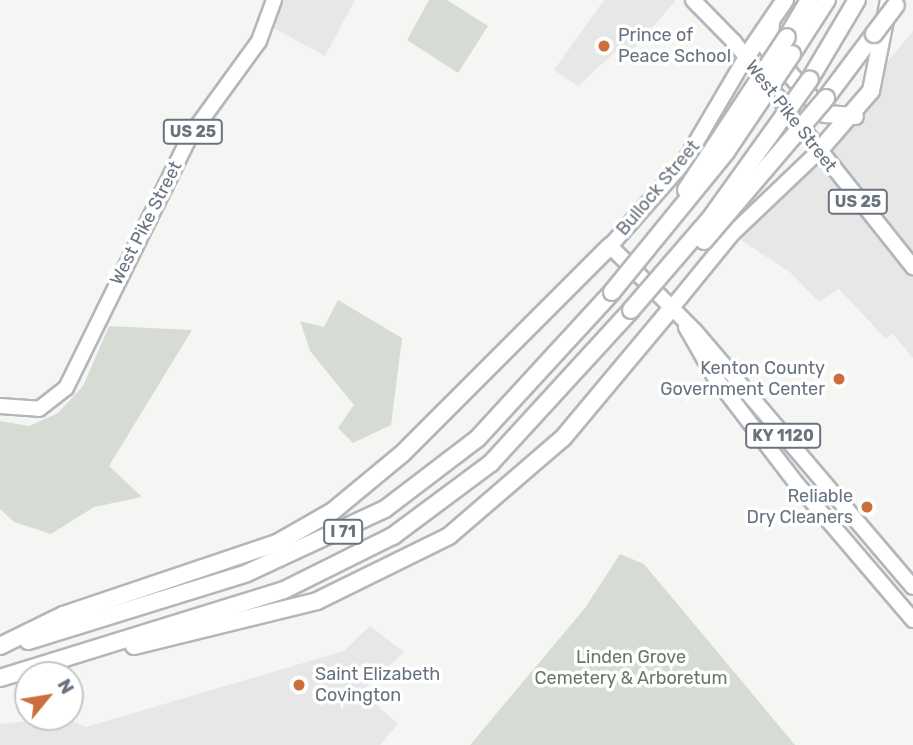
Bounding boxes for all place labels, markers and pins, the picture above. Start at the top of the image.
place label: Prince of Peace School [618,25,731,68]
marker: Prince of Peace School [596,38,612,54]
place label: Kenton County Government Center [660,358,825,400]
marker: Kenton County Government Center [831,371,847,387]
place label: Reliable Dry Cleaners [746,486,853,528]
marker: Reliable Dry Cleaners [859,499,875,515]
place label: Saint Elizabeth Covington [315,664,440,706]
marker: Saint Elizabeth Covington [289,675,309,695]

